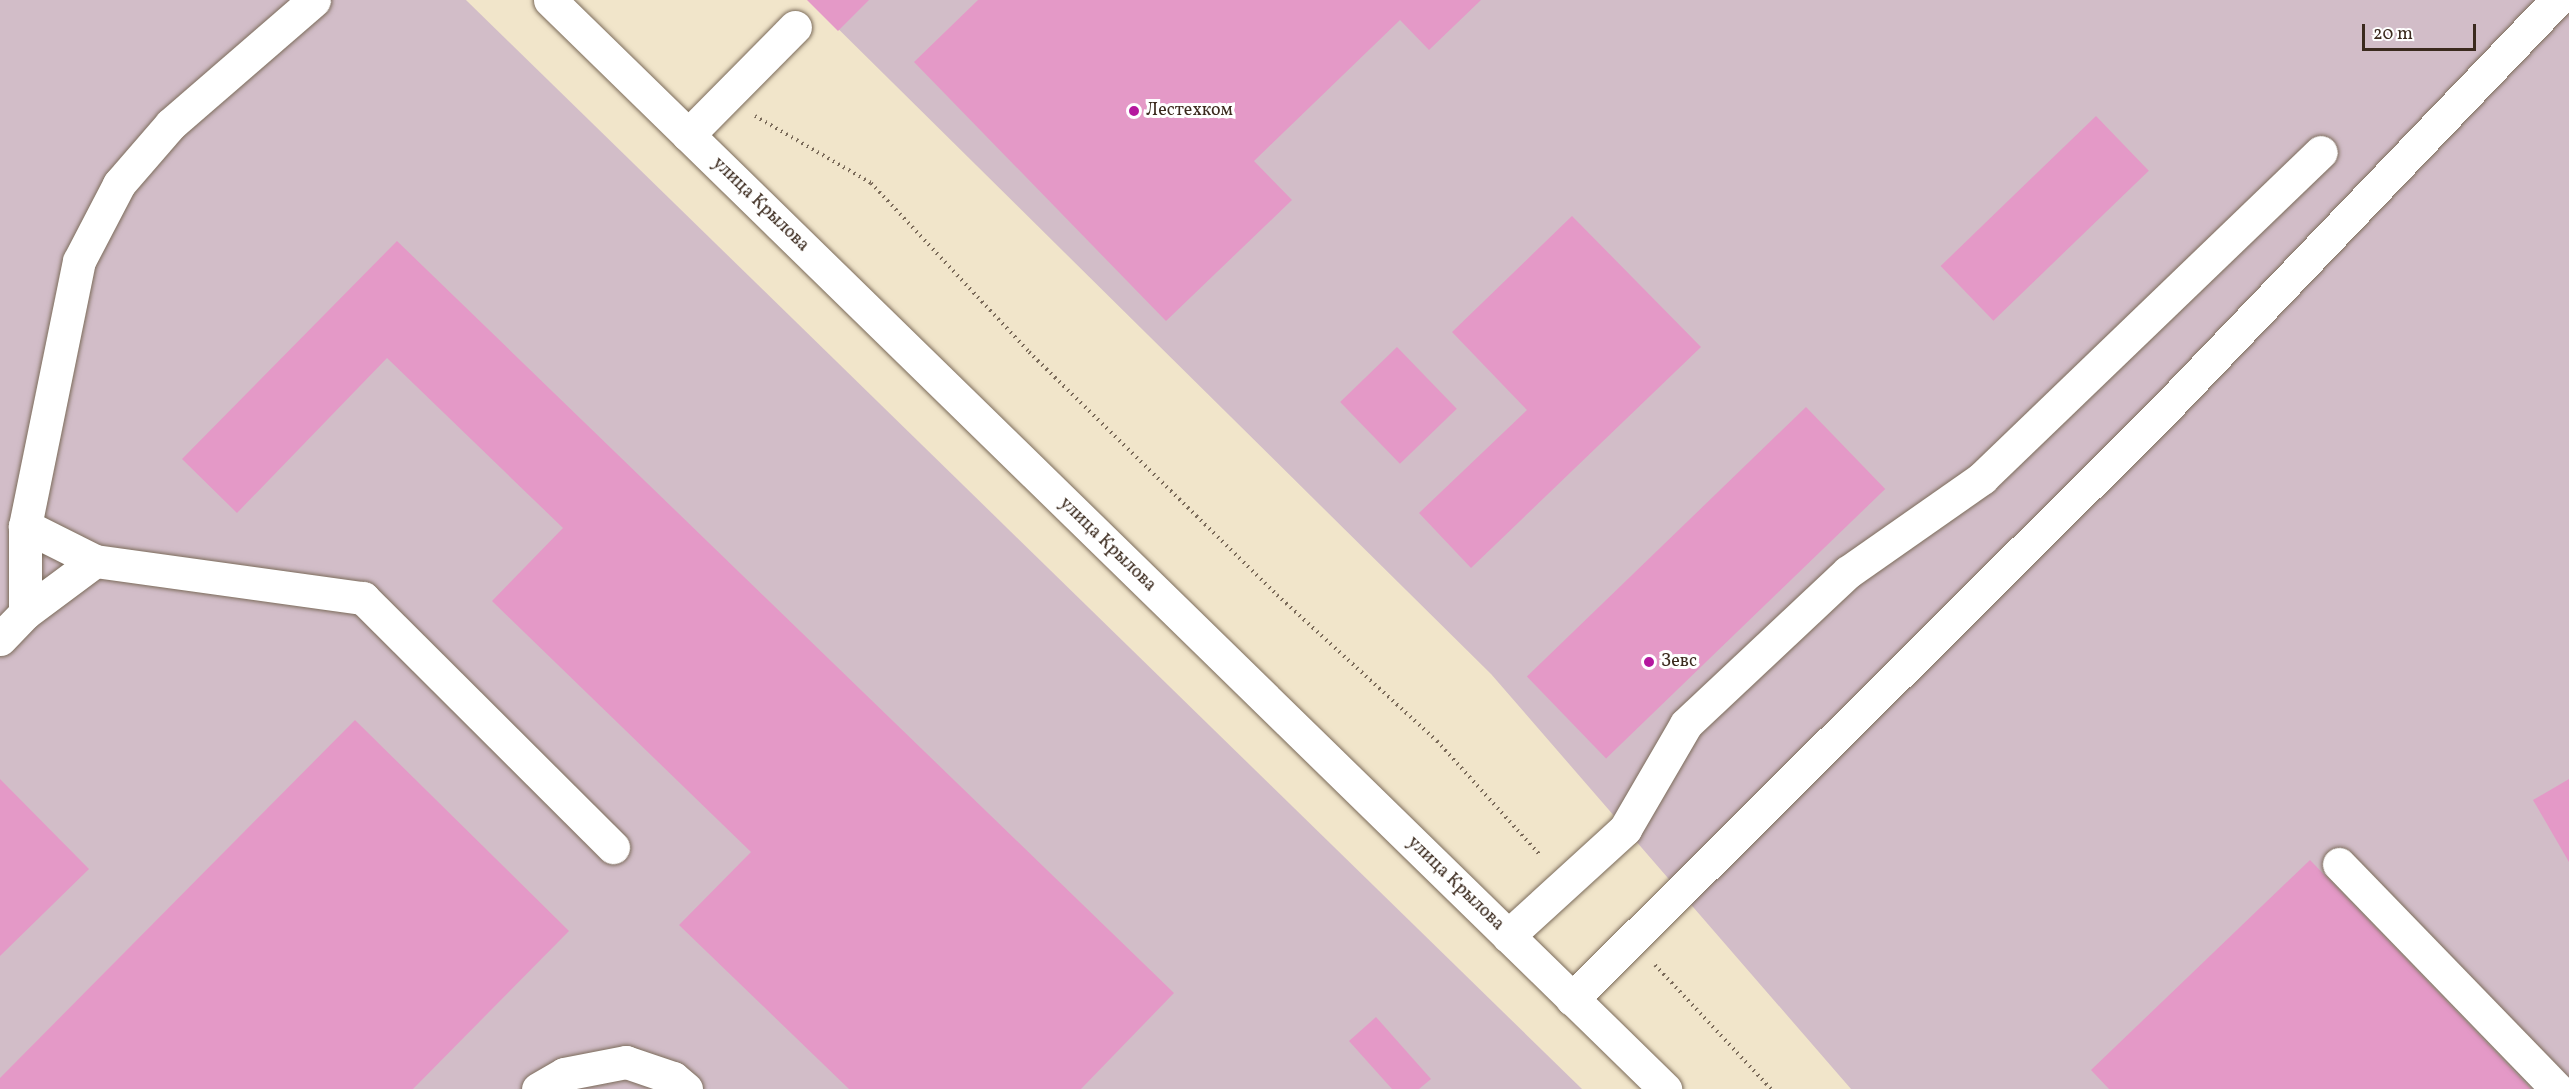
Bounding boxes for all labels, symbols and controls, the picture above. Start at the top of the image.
scale bar [2365,12,2479,50]
text: 20 m [2373,22,2413,47]
place label: Лестехком [1146,100,1233,122]
marker: Лестехком [1127,104,1141,118]
street label: улица Крылова [707,153,813,257]
street label: улица Крылова [1054,493,1160,597]
place label: Зевс [1661,651,1697,673]
marker: Зевс [1642,655,1656,669]
street label: улица Крылова [1402,832,1508,936]

